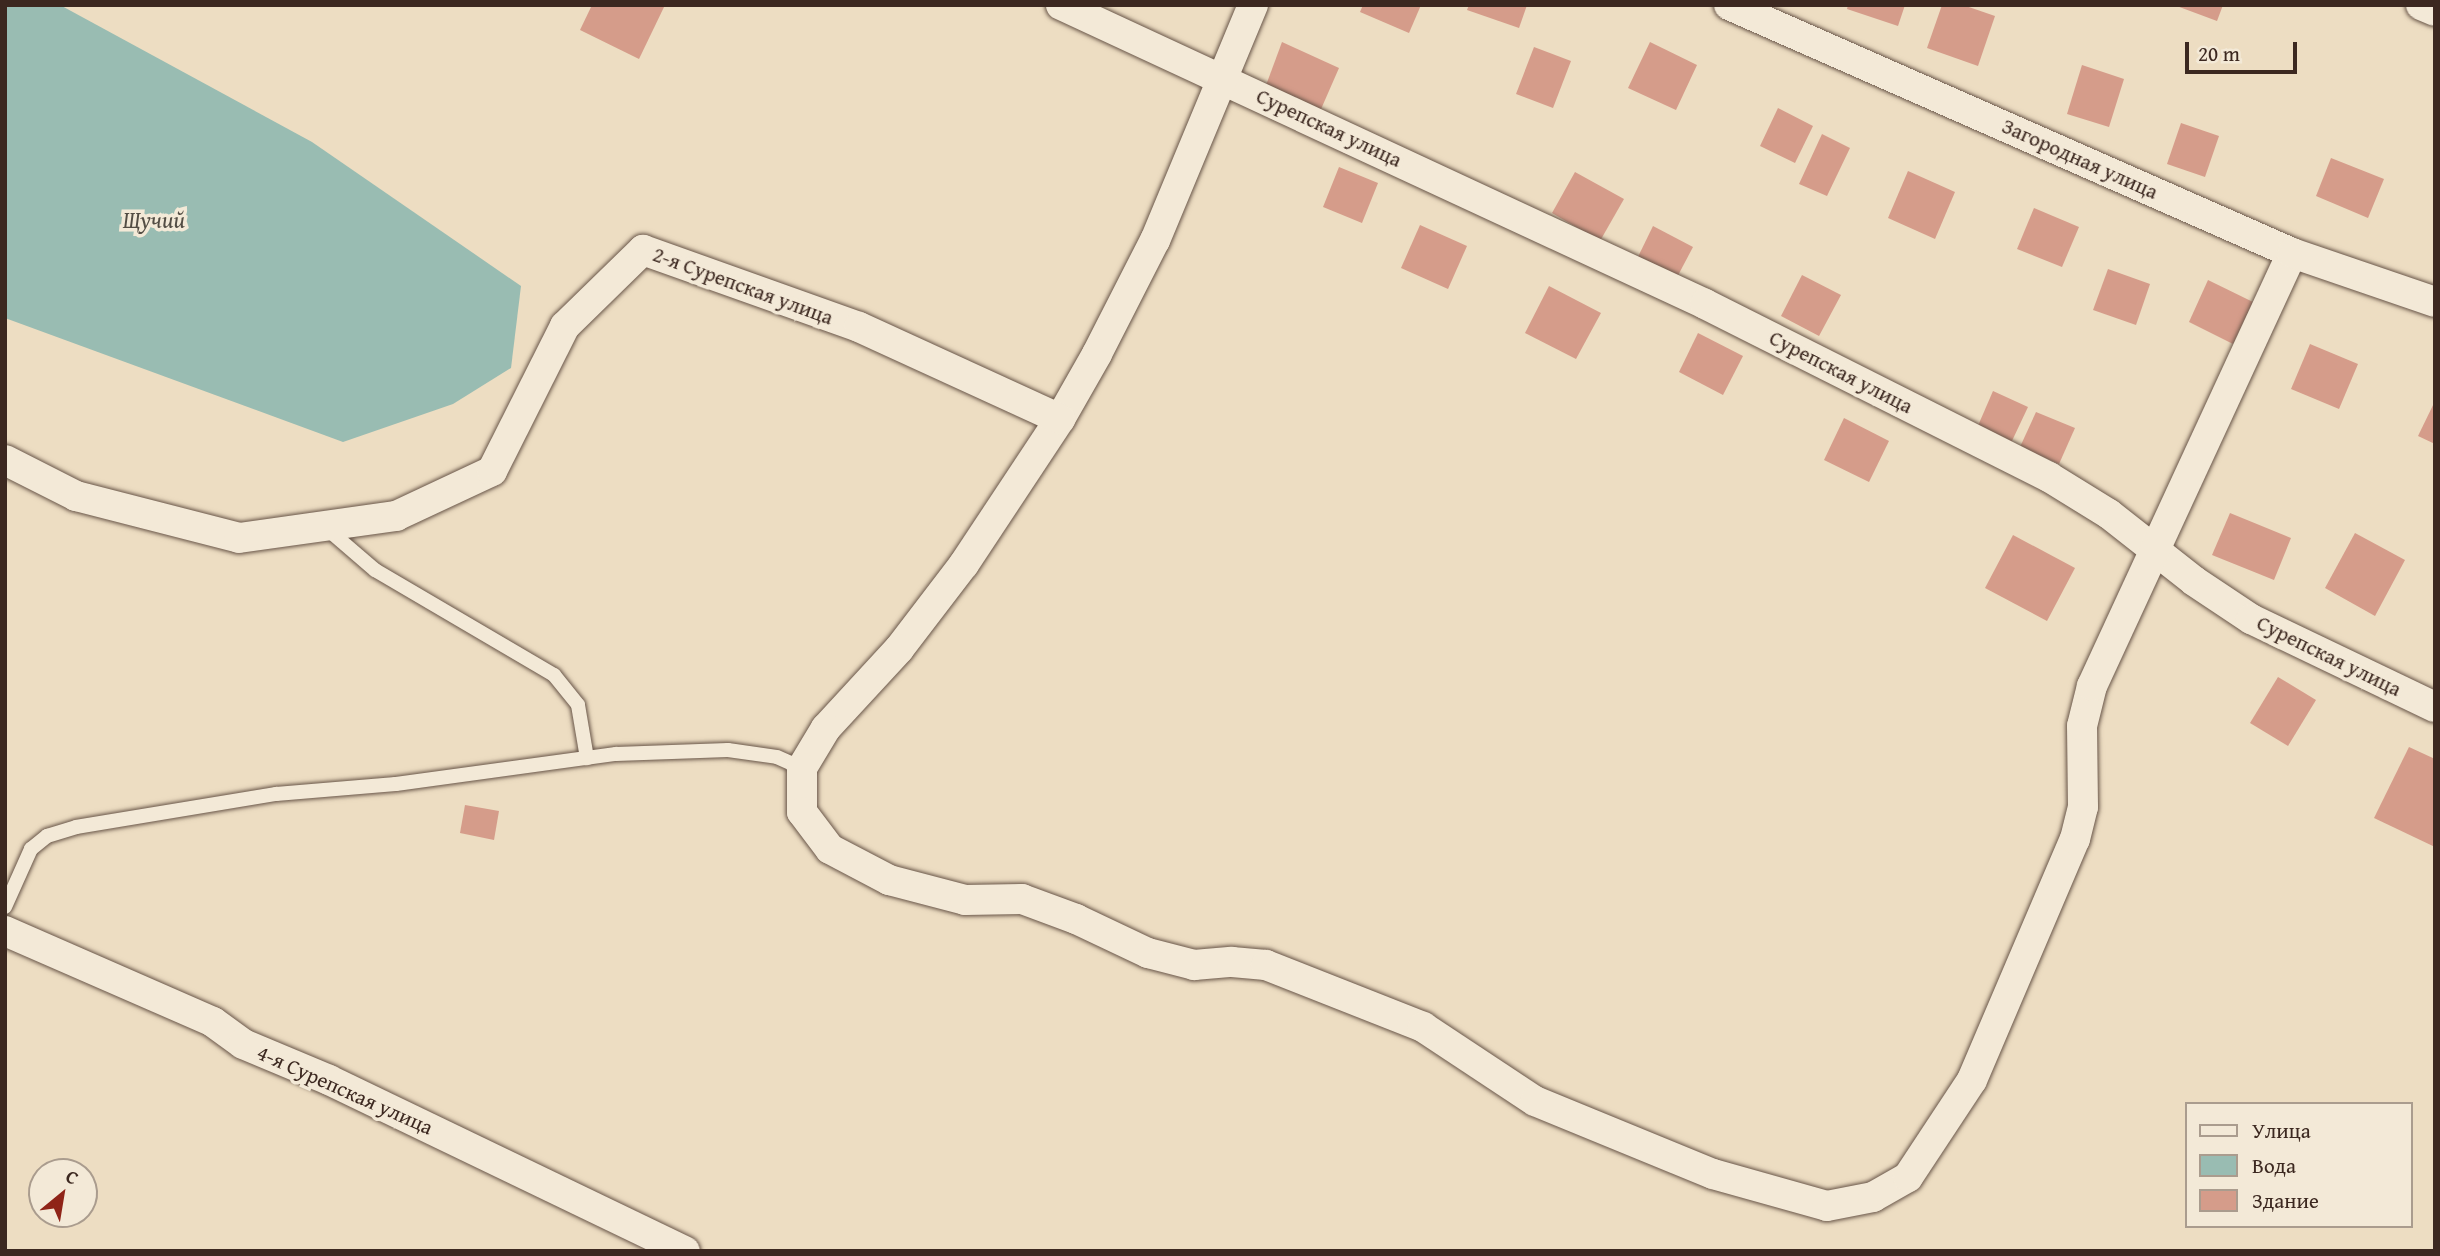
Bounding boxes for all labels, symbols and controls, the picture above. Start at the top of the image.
scale bar [2188,28,2300,72]
text: 20 m [2198,38,2240,69]
street label: Сурепская улица [1252,83,1406,173]
street label: Загородная улица [1998,113,2162,205]
water label: Щучий [123,206,185,234]
street label: 2-я Сурепская улица [649,242,837,330]
street label: Сурепская улица [1765,325,1917,419]
street label: Сурепская улица [2253,610,2405,702]
street label: 4-я Сурепская улица [253,1040,437,1140]
legend [2184,1102,2412,1228]
text: Улица [2252,1115,2311,1146]
text: Вода [2252,1150,2296,1181]
north arrow [28,1158,98,1228]
text: С [61,1162,84,1191]
text: Здание [2252,1185,2319,1216]

